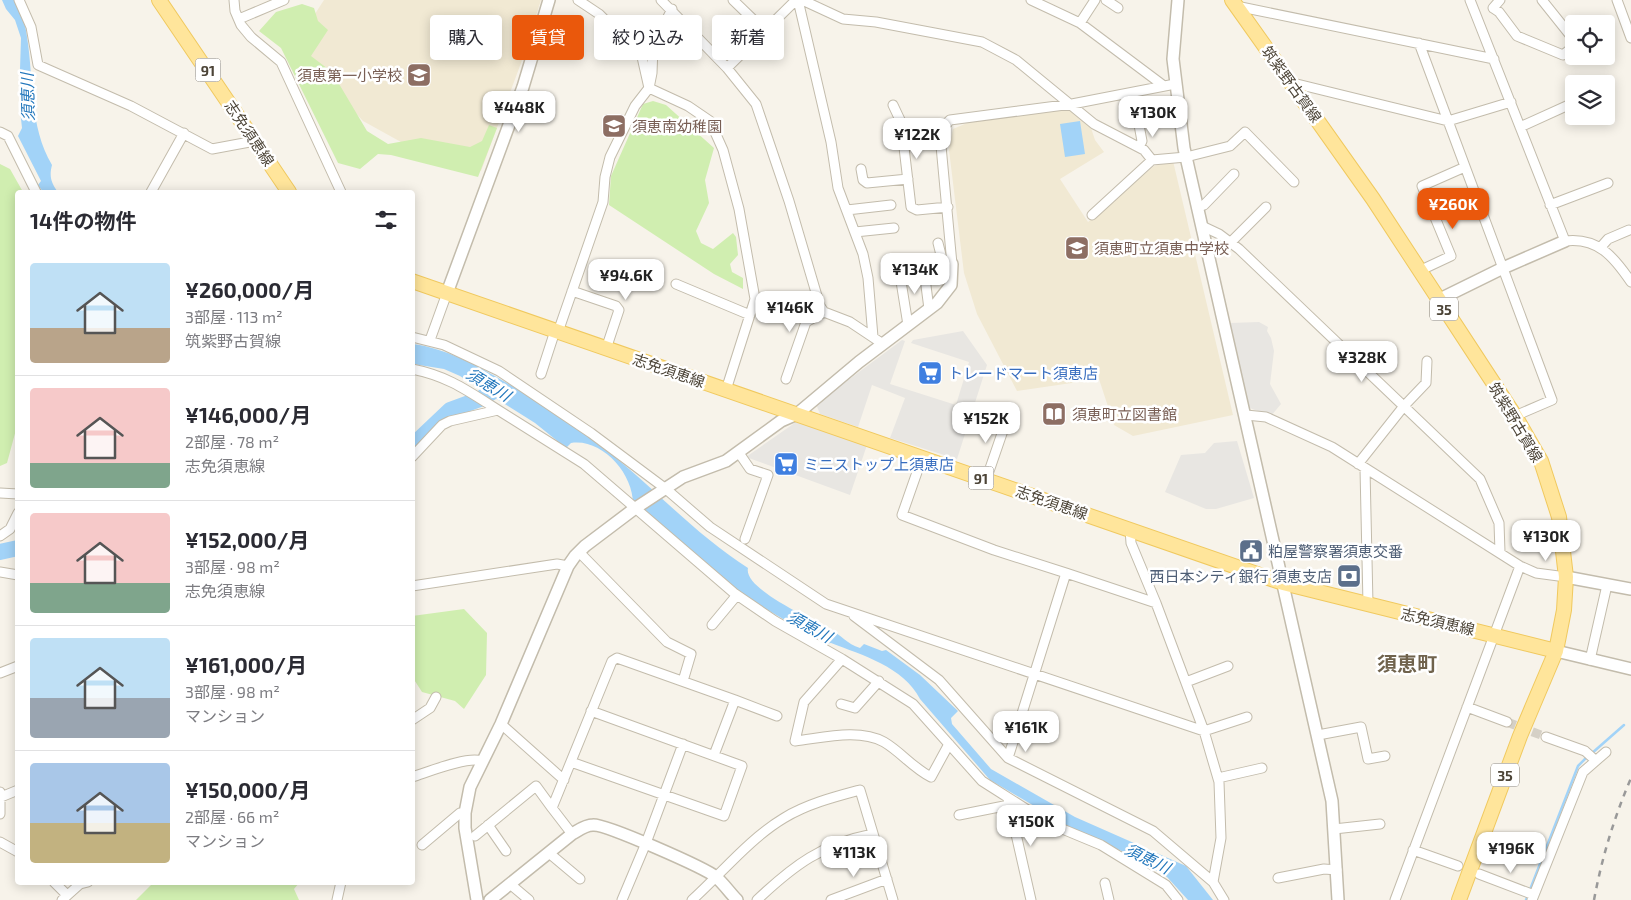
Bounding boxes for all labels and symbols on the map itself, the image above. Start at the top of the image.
street label: 筑紫野古賀線 [1258,42,1326,126]
road number: 91 [196,58,220,82]
school or university icon: 須恵第一小学校 [406,62,432,88]
place label: 須恵第一小学校 [297,66,402,84]
water label: 須恵川 [17,71,37,121]
pin: ¥448K [484,90,554,133]
pin: ¥130K [1118,96,1188,138]
street label: 志免須恵線 [222,97,278,169]
school or university icon: 須恵南幼稚園 [601,113,627,139]
place label: 須恵南幼稚園 [632,117,722,135]
pin: ¥122K [882,118,952,160]
pin: ¥260K [1418,188,1488,230]
school or university icon: 須恵町立須恵中学校 [1064,235,1090,261]
place label: 須恵町立須恵中学校 [1094,239,1229,257]
pin: ¥134K [880,252,950,295]
pin: ¥94.6K [585,258,667,301]
pin: ¥146K [755,290,825,333]
road number: 35 [1430,298,1458,320]
pin: ¥328K [1327,340,1397,383]
street label: 志免須恵線 [631,349,707,391]
supermarket icon: トレードマート須恵店 [917,360,943,386]
water label: 須恵川 [464,363,516,406]
place label: トレードマート須恵店 [948,364,1098,382]
street label: 筑紫野古賀線 [1485,379,1547,465]
library icon: 須恵町立図書館 [1041,401,1067,427]
pin: ¥152K [951,402,1021,444]
place label: 須恵町立図書館 [1072,405,1177,423]
supermarket icon: ミニストップ上須恵店 [773,451,799,477]
place label: ミニストップ上須恵店 [804,455,954,473]
road number: 91 [968,466,994,489]
street label: 志免須恵線 [1014,481,1090,523]
pin: ¥130K [1511,520,1581,562]
public building icon: 粕屋警察署須恵交番 [1238,538,1264,564]
place label: 粕屋警察署須恵交番 [1268,542,1403,560]
bank icon: 西日本シティ銀行 須恵支店 [1336,563,1362,589]
place label: 西日本シティ銀行 須恵支店 [1150,567,1332,585]
street label: 志免須恵線 [1399,604,1477,638]
water label: 須恵川 [784,606,837,647]
district label: 須恵町 [1377,651,1437,675]
pin: ¥161K [991,710,1061,753]
road number: 35 [1491,764,1519,786]
pin: ¥150K [996,804,1066,847]
pin: ¥196K [1476,832,1546,874]
pin: ¥113K [819,836,889,878]
water label: 須恵川 [1122,839,1176,878]

